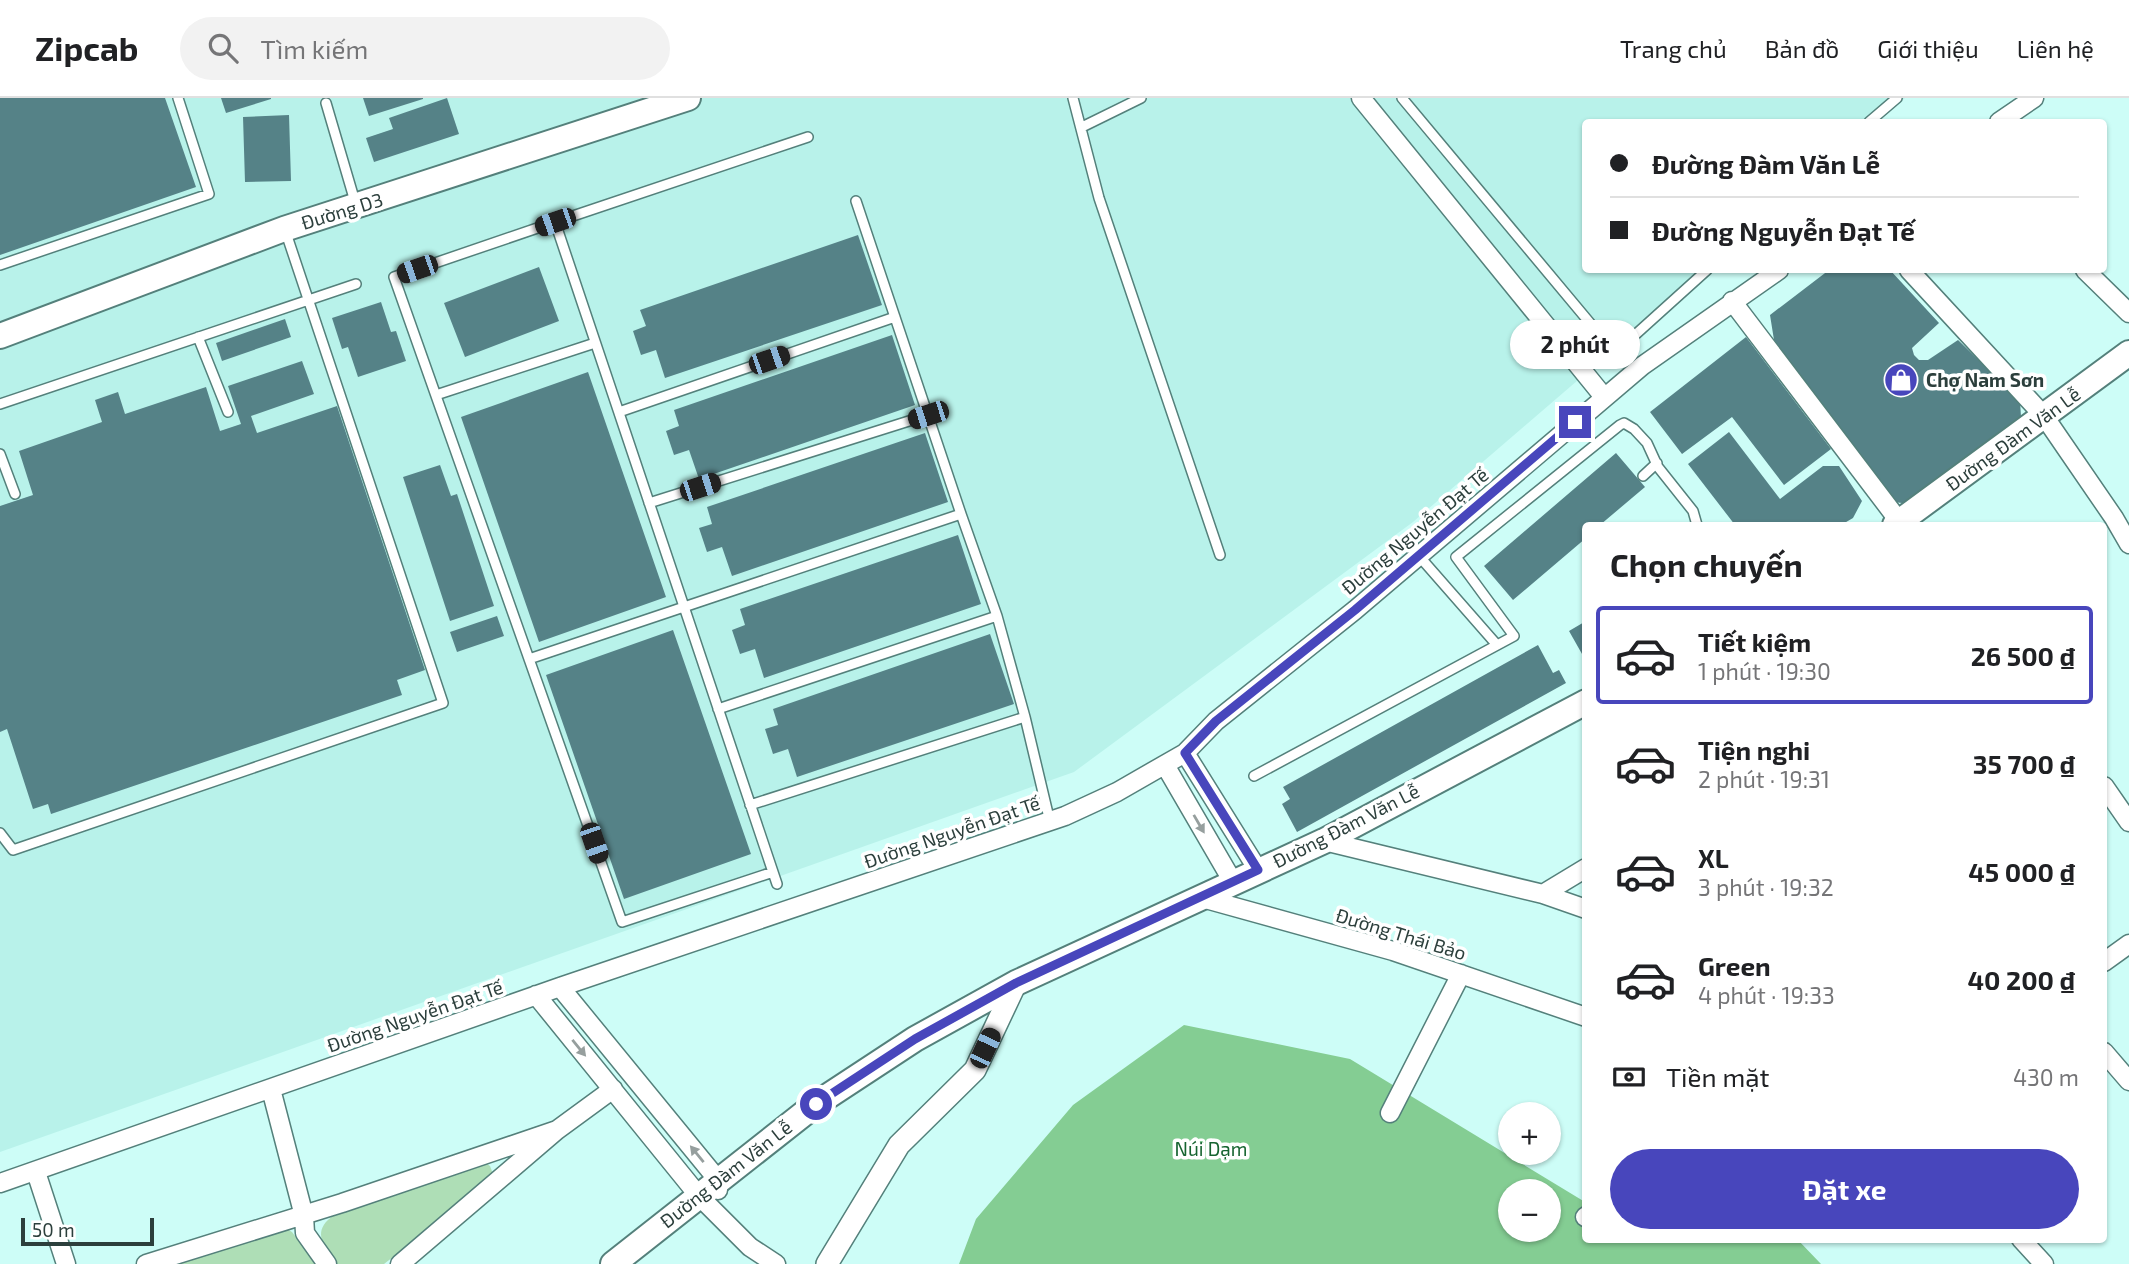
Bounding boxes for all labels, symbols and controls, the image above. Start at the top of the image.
search box [180,17,670,80]
text: Zipcab [35,28,138,68]
icon: search [204,29,242,67]
text: Tìm kiếm [260,33,368,64]
text: Trang chủ [1620,34,1727,63]
text: Bản đồ [1765,34,1839,63]
text: Giới thiệu [1877,34,1979,63]
text: Liên hệ [2017,34,2094,63]
text: Đường Đàm Văn Lễ [1652,148,1880,179]
street label: Đường D3 [298,187,385,234]
car [532,205,579,239]
text: Đường Nguyễn Đạt Tế [1652,215,1915,246]
car [394,252,441,286]
callout: 2 phút [1510,320,1640,370]
text: 2 phút [1540,330,1610,358]
car [746,343,793,377]
shop icon: Chợ Nam Sơn [1882,361,1920,399]
place label: Chợ Nam Sơn [1926,368,2044,391]
street label: Đường Đàm Văn Lễ [1941,382,2085,495]
car [905,399,952,431]
route end [1559,406,1591,438]
street label: Đường Nguyễn Đạt Tế [1337,462,1493,599]
car [677,471,724,503]
text: Chọn chuyến [1610,545,1803,583]
icon: car [1614,624,1677,687]
text: Tiết kiệm [1698,626,1811,657]
text: 26 500 ₫ [1971,640,2075,671]
text: 1 phút · 19:30 [1698,657,1831,685]
icon: car [1614,732,1677,795]
text: Tiện nghi [1698,734,1810,765]
text: 35 700 ₫ [1973,748,2075,779]
text: 2 phút · 19:31 [1698,765,1830,793]
street label: Đường Đàm Văn Lễ [1269,779,1423,872]
street label: Đường Nguyễn Đạt Tế [861,790,1044,872]
one-way arrow [1193,814,1205,833]
car [578,820,611,866]
icon: car [1614,840,1677,903]
text: XL [1698,842,1729,873]
text: 45 000 ₫ [1968,856,2075,887]
text: 3 phút · 19:32 [1698,873,1834,901]
street label: Đường Thái Bảo [1333,903,1469,964]
icon: car [1614,948,1677,1011]
text: Green [1698,950,1771,981]
text: 40 200 ₫ [1967,964,2075,995]
street label: Đường Nguyễn Đạt Tế [324,974,507,1056]
text: 4 phút · 19:33 [1698,981,1835,1009]
car [967,1025,1004,1071]
one-way arrow [572,1039,587,1057]
icon: cash [1610,1058,1648,1096]
text: Tiền mặt [1666,1061,1769,1092]
text: 430 m [2013,1063,2079,1091]
route start [800,1088,832,1120]
map controls [1498,1102,1561,1242]
button: + [1498,1102,1561,1165]
street label: Đường Đàm Văn Lễ [655,1115,796,1232]
park label: Núi Dạm [1175,1137,1247,1160]
one-way arrow [689,1145,704,1163]
button: Đặt xe [1610,1149,2079,1229]
button: − [1498,1179,1561,1242]
scale bar [21,1215,154,1247]
text: 50 m [32,1218,75,1241]

